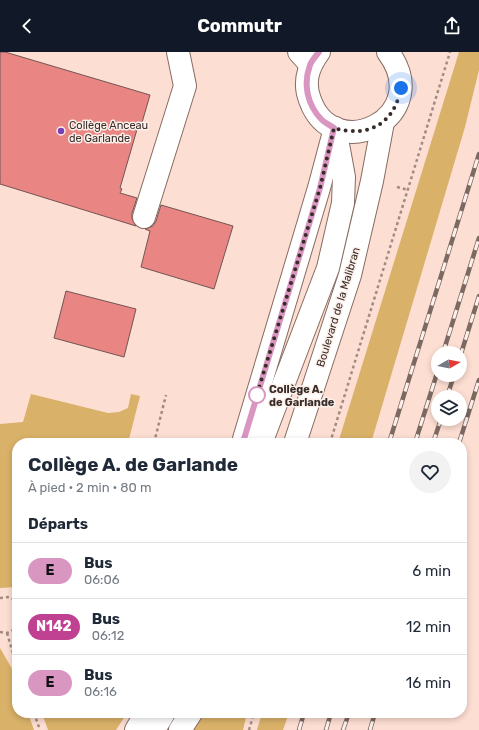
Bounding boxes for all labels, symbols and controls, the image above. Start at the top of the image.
icon: back [16,15,38,37]
text: Commutr [197,15,282,37]
icon: share [441,15,463,37]
your location [391,78,411,98]
place label: Collège Anceau de Garlande [69,119,148,145]
marker: Collège Anceau de Garlande [56,126,66,136]
street label: Boulevard de la Malibran [314,246,363,369]
north arrow [431,346,467,382]
map controls [431,346,467,426]
place label: Collège A. de Garlande [269,383,335,409]
marker: Collège A. de Garlande [248,386,266,404]
button: layers [431,390,467,426]
button: heart [409,451,451,493]
text: Collège A. de Garlande [28,453,238,476]
text: À pied · 2 min · 80 m [28,480,151,495]
text: Départs [28,515,88,533]
text: Bus [84,554,112,572]
text: E [46,562,54,579]
text: 6 min [412,562,451,580]
text: 06:06 [84,572,120,587]
text: Bus [92,610,120,628]
text: N142 [36,618,72,635]
text: 12 min [406,618,451,636]
text: 06:12 [92,628,124,643]
text: Bus [84,666,112,684]
text: E [46,674,54,691]
text: 16 min [406,674,451,692]
text: 06:16 [84,684,117,699]

